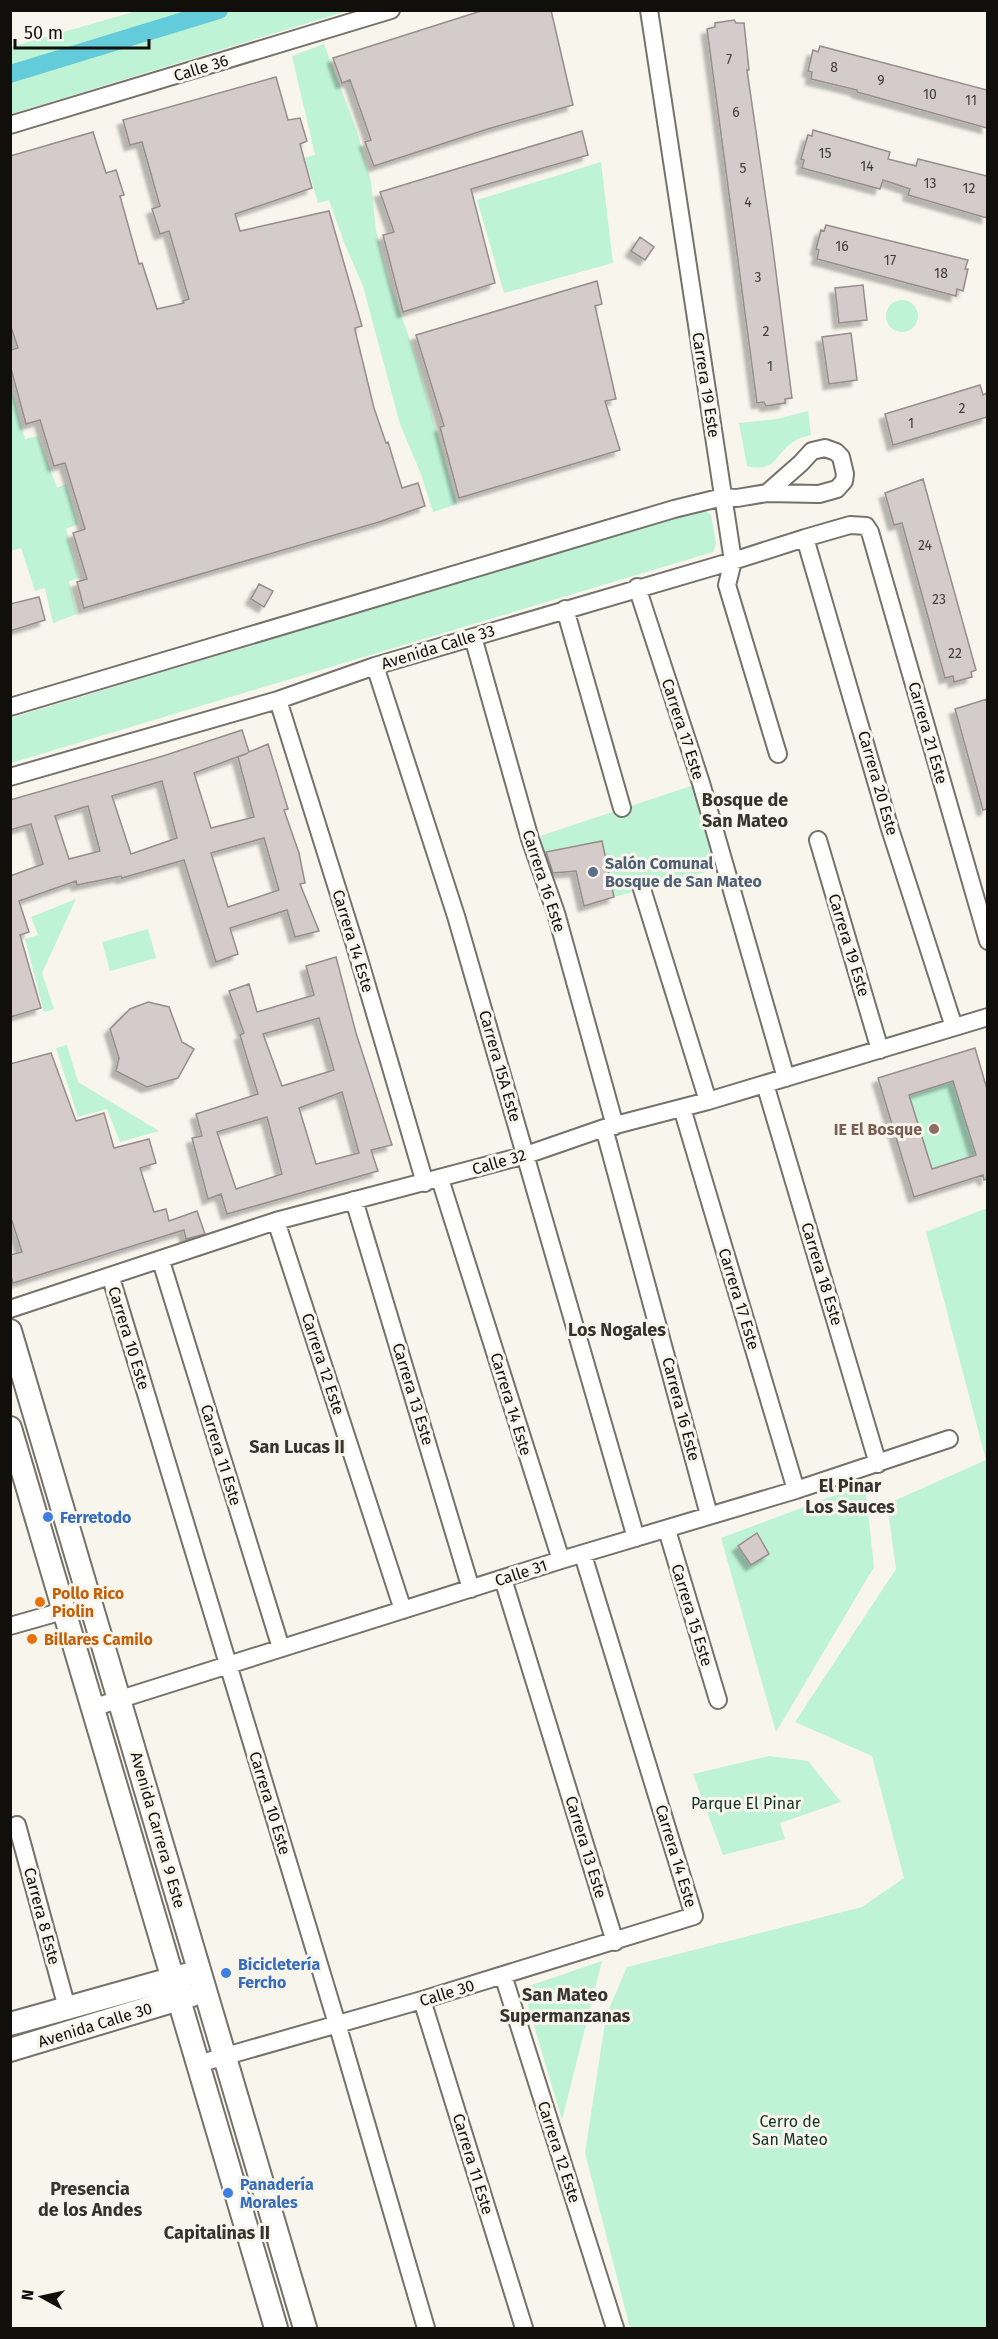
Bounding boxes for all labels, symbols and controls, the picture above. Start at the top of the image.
scale bar [15,12,148,50]
text: 50 m [24,22,63,44]
street label: Calle 36 [171,51,231,85]
house number: 7 [726,51,732,68]
house number: 8 [830,59,838,76]
house number: 9 [877,72,885,89]
house number: 10 [923,86,937,103]
house number: 11 [965,92,977,109]
house number: 6 [732,104,740,121]
house number: 15 [818,145,832,162]
house number: 14 [860,158,874,175]
house number: 5 [739,160,747,177]
house number: 13 [923,175,937,192]
house number: 12 [963,180,976,197]
house number: 4 [744,194,752,211]
house number: 16 [835,238,849,255]
house number: 17 [884,252,896,269]
house number: 18 [934,265,948,282]
house number: 3 [755,269,762,286]
house number: 2 [763,323,770,340]
street label: Carrera 19 Este [688,331,724,439]
house number: 1 [767,358,773,375]
house number: 2 [959,400,966,417]
house number: 1 [908,415,914,432]
house number: 24 [918,537,933,554]
house number: 23 [932,591,946,608]
street label: Avenida Calle 33 [379,621,497,673]
house number: 22 [948,645,962,662]
street label: Carrera 17 Este [658,676,708,782]
street label: Carrera 21 Este [904,680,952,786]
street label: Carrera 20 Este [854,728,902,838]
district label: Bosque de San Mateo [702,789,788,832]
street label: Carrera 16 Este [519,827,569,935]
place label: Salón Comunal Bosque de San Mateo [605,854,762,891]
marker: Salón Comunal Bosque de San Mateo [586,865,600,879]
street label: Carrera 14 Este [328,887,378,995]
street label: Carrera 19 Este [824,891,874,999]
street label: Carrera 15A Este [475,1008,525,1124]
place label: IE El Bosque [834,1120,922,1139]
marker: IE El Bosque [927,1122,941,1136]
street label: Calle 32 [470,1145,528,1179]
street label: Carrera 18 Este [797,1220,847,1328]
street label: Carrera 17 Este [715,1246,763,1352]
street label: Carrera 10 Este [104,1284,154,1392]
street label: Carrera 12 Este [298,1311,348,1417]
district label: Los Nogales [568,1319,666,1341]
street label: Carrera 13 Este [388,1341,438,1447]
street label: Carrera 14 Este [486,1350,536,1458]
street label: Carrera 16 Este [658,1355,704,1463]
street label: Carrera 11 Este [197,1402,245,1508]
district label: San Lucas II [249,1436,345,1458]
district label: El Pinar Los Sauces [805,1475,895,1518]
place label: Ferretodo [60,1508,131,1527]
marker: Ferretodo [41,1510,55,1524]
street label: Calle 31 [492,1556,550,1590]
street label: Carrera 15 Este [667,1562,717,1668]
place label: Pollo Rico Piolin [52,1584,124,1621]
marker: Pollo Rico Piolin [33,1595,47,1609]
place label: Billares Camilo [44,1630,153,1649]
marker: Billares Camilo [25,1632,39,1646]
street label: Carrera 10 Este [245,1749,295,1857]
street label: Avenida Carrera 9 Este [127,1750,189,1910]
street label: Carrera 13 Este [561,1794,611,1900]
park label: Parque El Pinar [691,1794,802,1813]
street label: Carrera 14 Este [651,1802,701,1910]
street label: Carrera 8 Este [20,1865,64,1967]
place label: Bicicletería Fercho [238,1955,320,1992]
marker: Bicicletería Fercho [219,1966,233,1980]
street label: Calle 30 [417,1976,477,2010]
district label: San Mateo Supermanzanas [500,1984,631,2027]
street label: Avenida Calle 30 [36,1999,155,2051]
street label: Carrera 12 Este [534,2099,584,2205]
street label: Carrera 11 Este [449,2111,497,2217]
park label: Cerro de San Mateo [752,2112,828,2149]
place label: Panadería Morales [240,2175,314,2212]
district label: Presencia de los Andes [38,2178,142,2221]
marker: Panadería Morales [221,2186,235,2200]
district label: Capitalinas II [164,2222,270,2244]
north arrow [12,2267,72,2327]
text: N [17,2288,38,2302]

